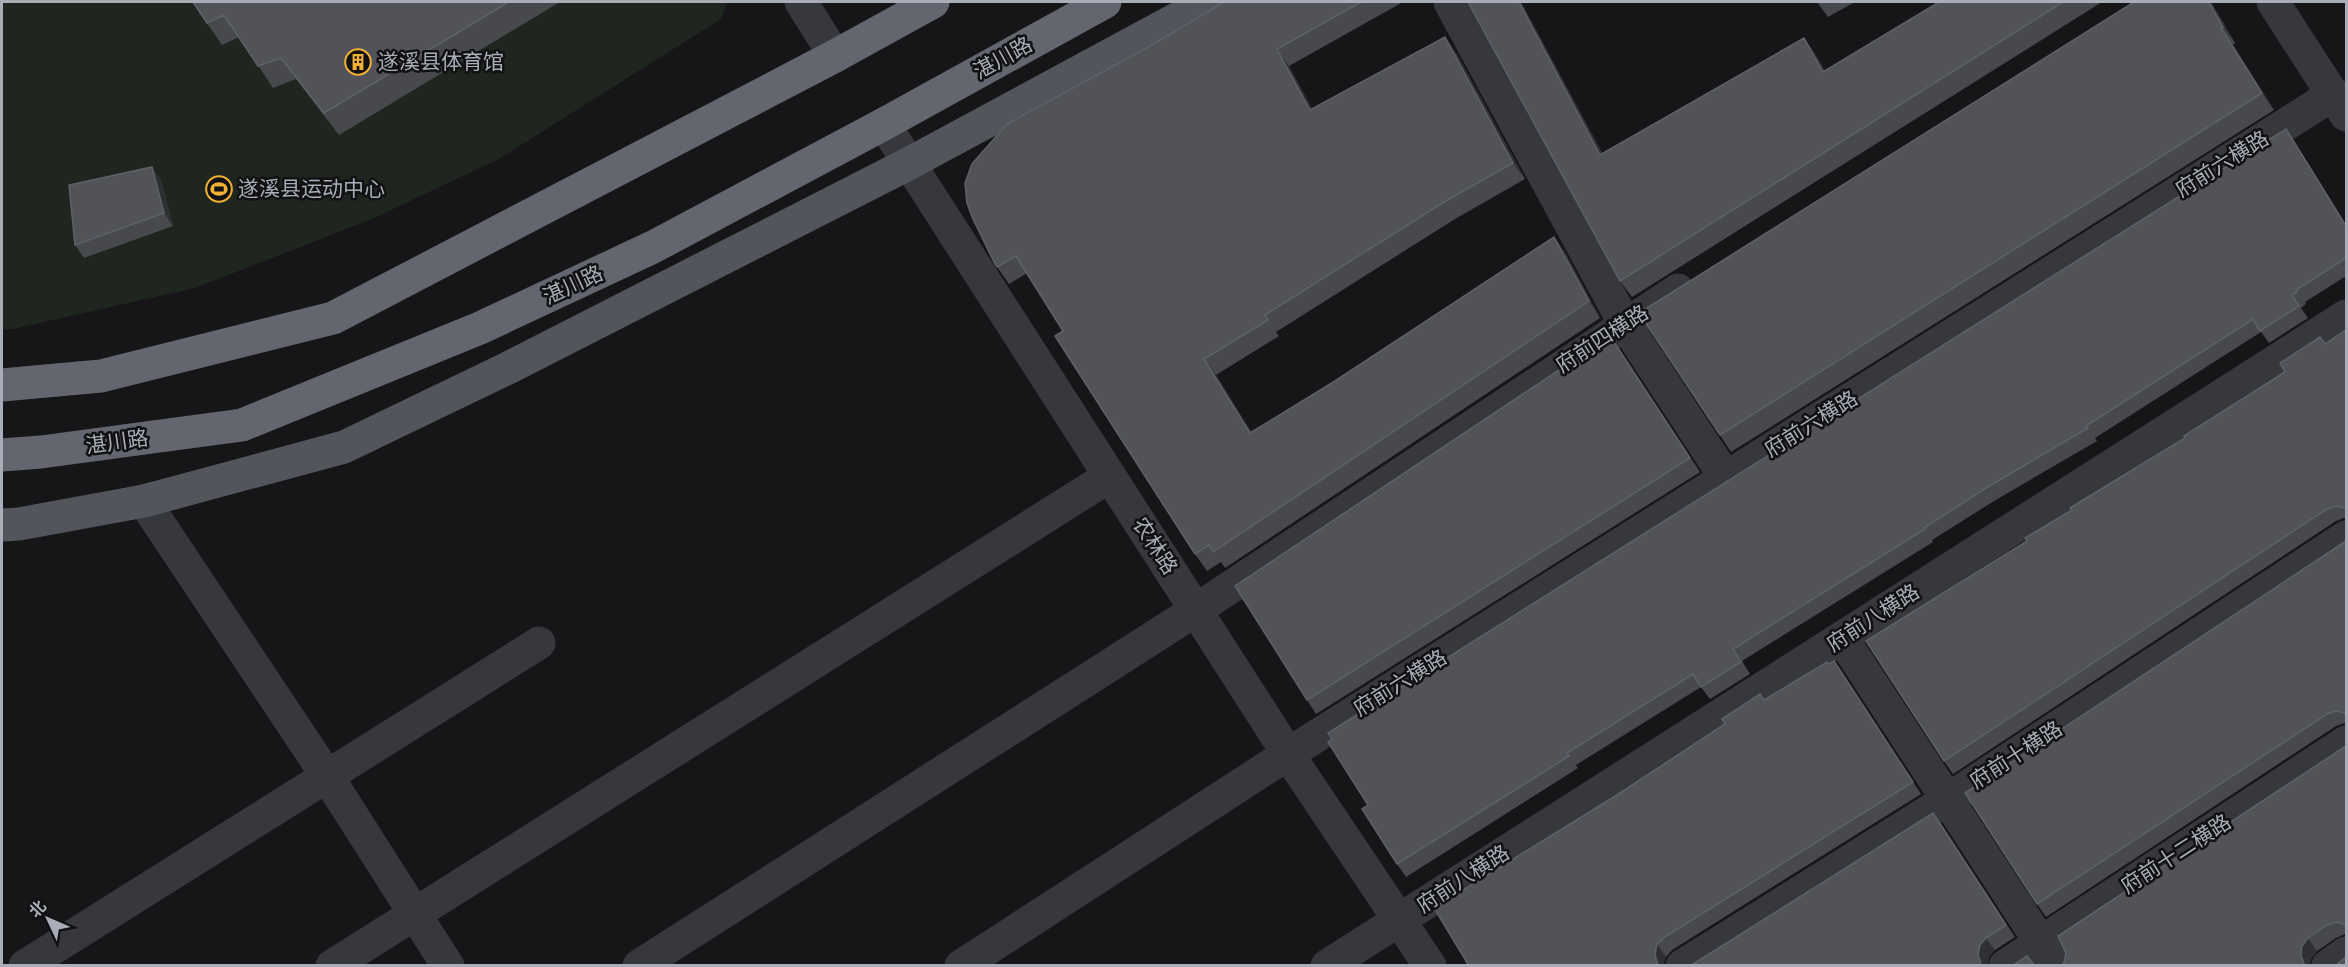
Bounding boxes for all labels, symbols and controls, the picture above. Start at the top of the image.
street label: 湛川路 [968,30,1037,86]
building icon: 遂溪县体育馆 [343,47,373,77]
place label: 遂溪县体育馆 [378,47,504,76]
street label: 府前六横路 [2170,123,2274,204]
sports icon: 遂溪县运动中心 [204,174,234,204]
place label: 遂溪县运动中心 [238,174,385,203]
street label: 湛川路 [538,258,607,311]
street label: 府前四横路 [1550,298,1654,379]
street label: 府前六横路 [1759,383,1863,464]
street label: 湛川路 [84,423,150,460]
street label: 农林路 [1126,511,1185,580]
street label: 府前八横路 [1821,577,1925,658]
street label: 府前六横路 [1348,642,1452,723]
street label: 府前十横路 [1964,714,2068,795]
street label: 府前十二横路 [2115,807,2236,900]
street label: 府前八横路 [1411,838,1515,919]
north arrow [18,889,78,949]
text: 北 [24,895,51,923]

